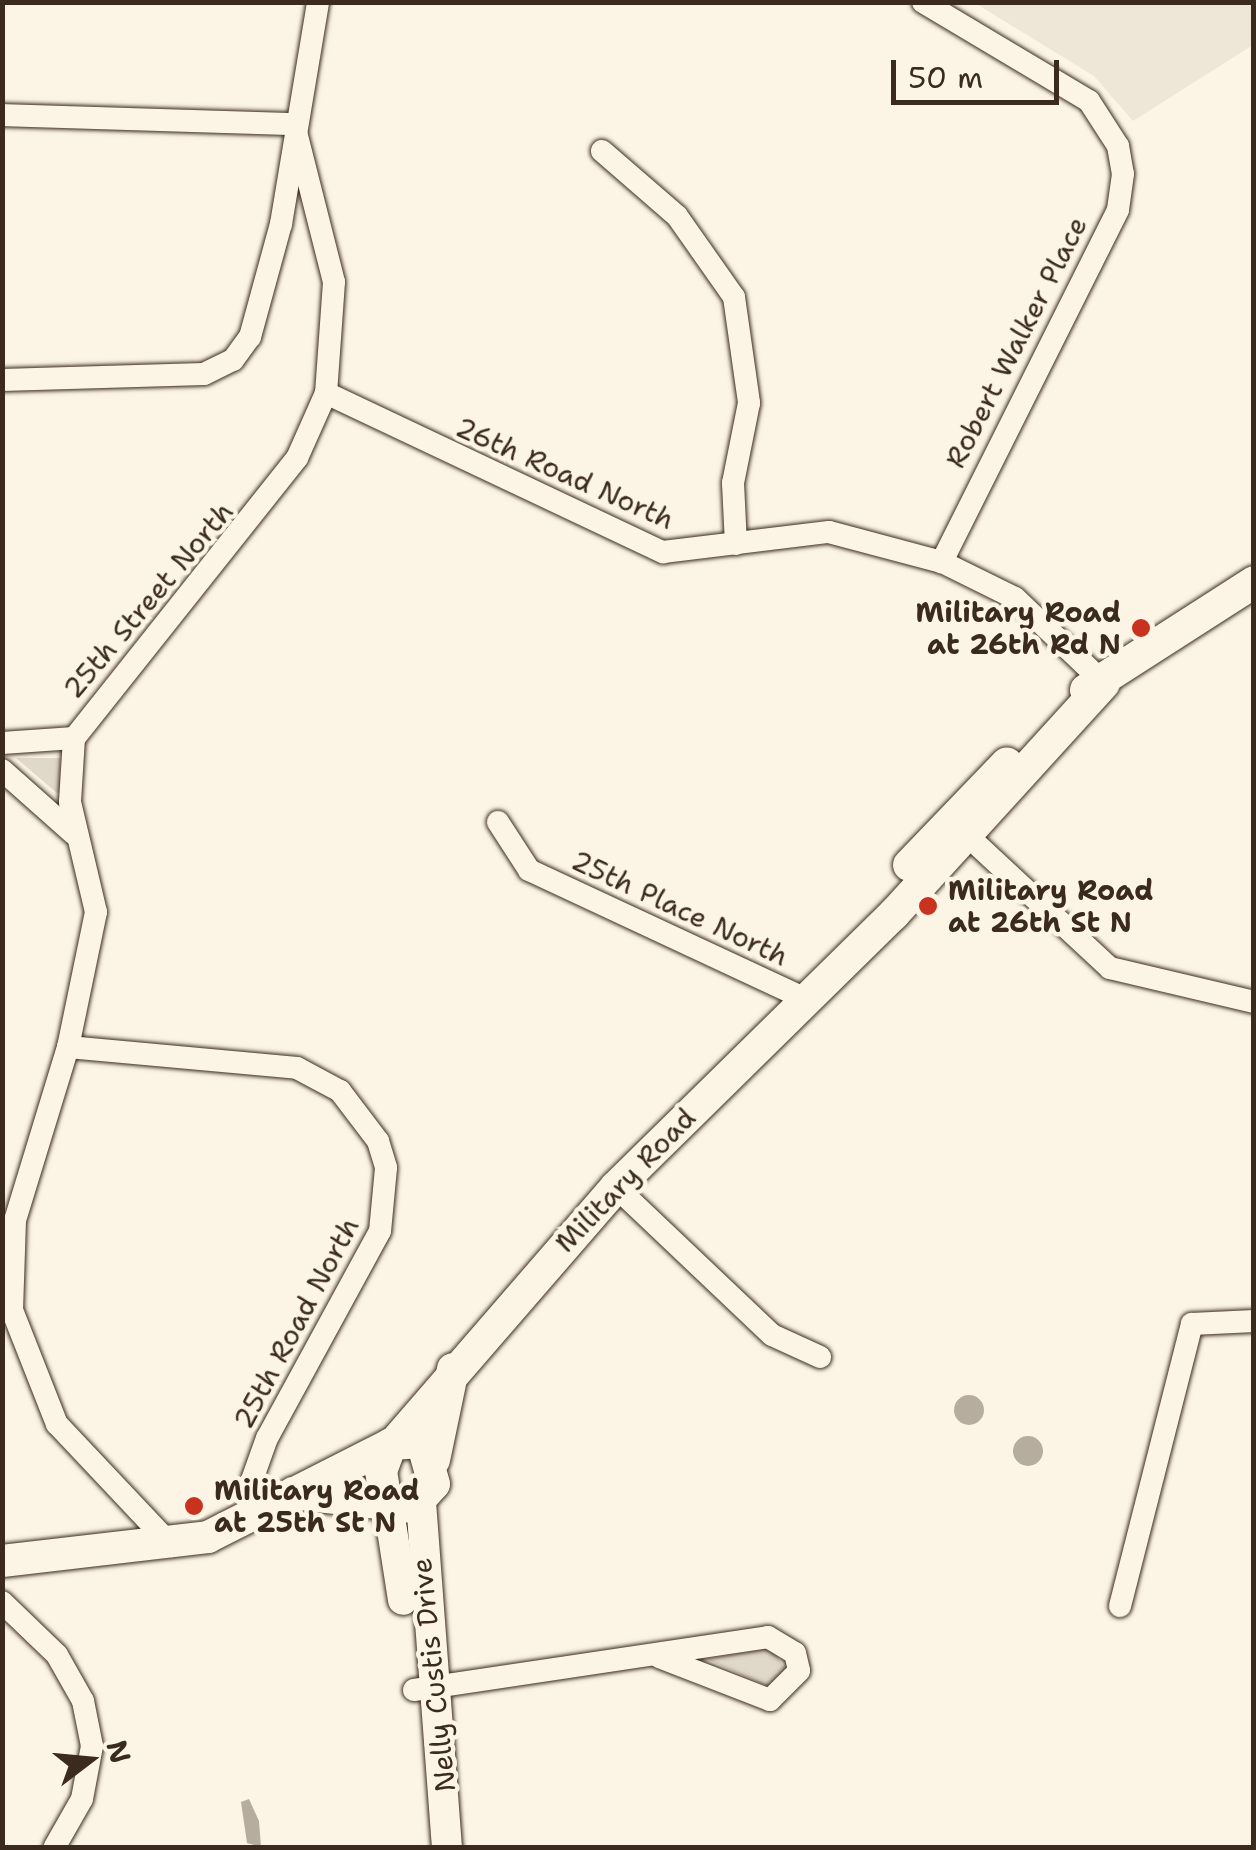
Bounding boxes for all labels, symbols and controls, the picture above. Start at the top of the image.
scale bar [896,40,1064,102]
text: 50 m [908,57,983,98]
street label: Robert Walker Place [938,211,1094,473]
street label: 26th Road North [451,410,679,536]
street label: 25th Street North [56,495,240,705]
place label: Military Road at 26th Rd N [915,595,1121,661]
marker: Military Road at 26th Rd N [1130,617,1152,639]
street label: 25th Place North [566,843,794,973]
place label: Military Road at 26th St N [948,873,1154,939]
marker: Military Road at 26th St N [917,895,939,917]
street label: Military Road [548,1101,702,1259]
street label: 25th Road North [226,1212,366,1434]
place label: Military Road at 25th St N [214,1473,420,1539]
marker: Military Road at 25th St N [183,1495,205,1517]
street label: Nelly Custis Drive [404,1556,462,1794]
north arrow [40,1710,140,1810]
text: N [98,1736,140,1768]

